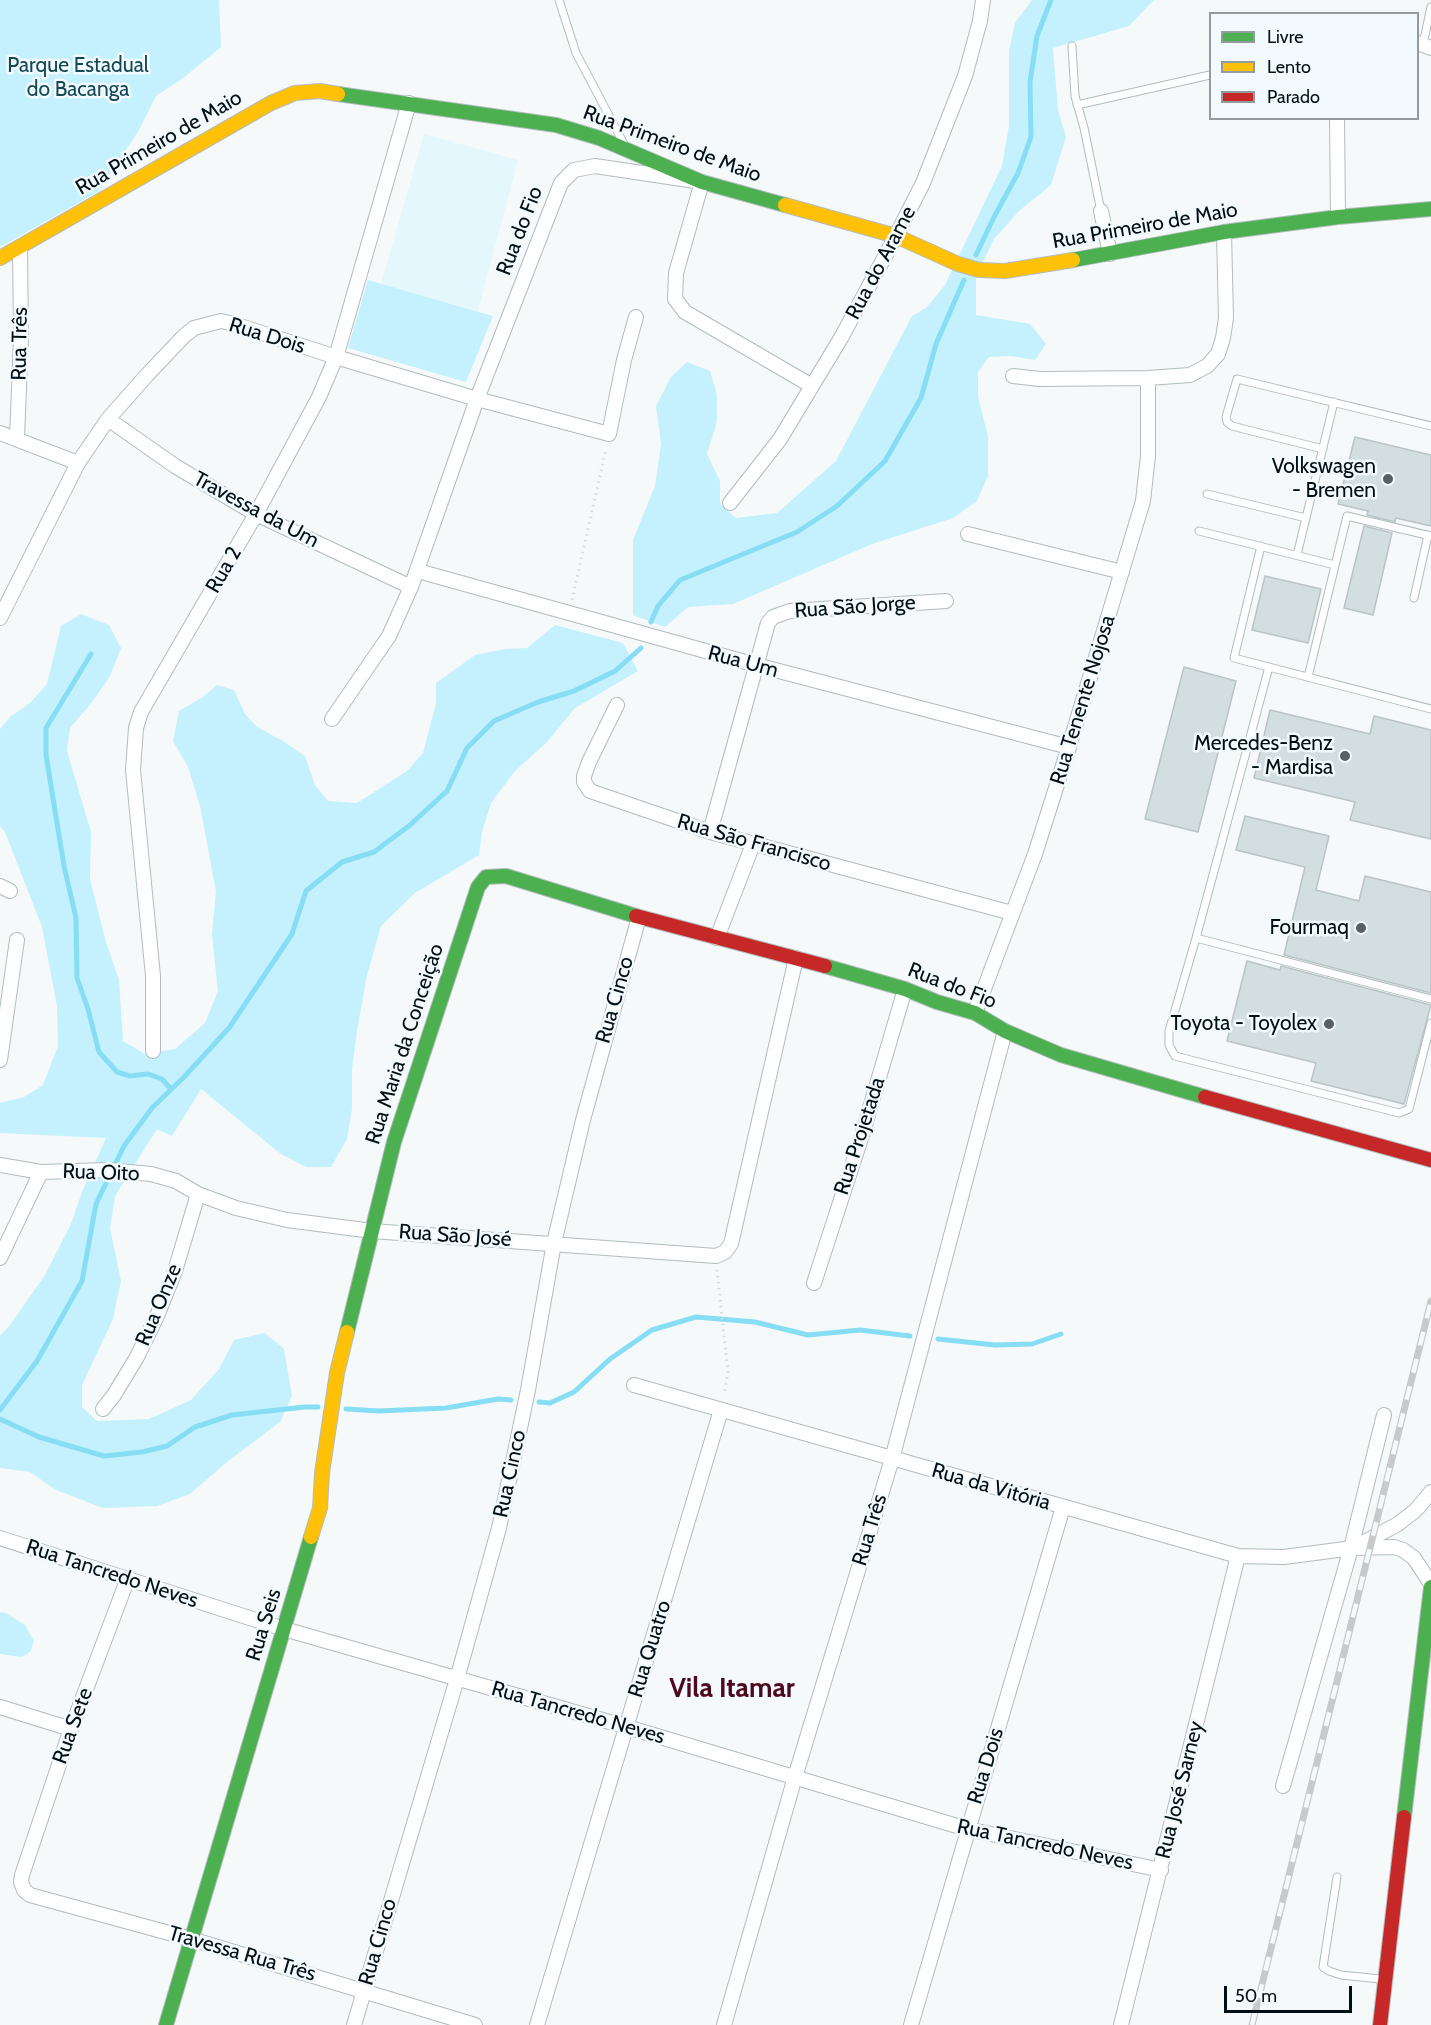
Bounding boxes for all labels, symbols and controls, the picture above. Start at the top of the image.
legend [1209,12,1419,120]
text: Livre [1267,26,1303,48]
park label: Parque Estadual do Bacanga [7,53,149,103]
text: Lento [1267,56,1311,78]
street label: Rua Primeiro de Maio [71,85,247,201]
text: Parado [1267,86,1320,108]
street label: Rua Primeiro de Maio [580,100,764,188]
street label: Rua do Fio [492,183,548,279]
street label: Rua Primeiro de Maio [1050,197,1240,255]
street label: Rua do Arame [841,202,921,324]
street label: Rua Três [7,307,33,381]
street label: Rua Dois [226,313,308,359]
place label: Volkswagen - Bremen [1272,454,1376,504]
street label: Travessa da Um [189,466,323,554]
marker: Volkswagen - Bremen [1381,472,1395,486]
street label: Rua 2 [201,542,247,598]
street label: Rua São Jorge [794,590,916,624]
street label: Rua Tenente Nojosa [1045,612,1121,788]
street label: Rua Um [705,641,781,683]
place label: Mercedes-Benz - Mardisa [1194,731,1333,781]
marker: Mercedes-Benz - Mardisa [1338,749,1352,763]
street label: Rua São Francisco [674,809,834,877]
place label: Fourmaq [1270,915,1349,941]
marker: Fourmaq [1354,921,1368,935]
street label: Rua Maria da Conceição [361,941,449,1147]
street label: Rua Cinco [591,954,639,1046]
street label: Rua do Fio [904,958,1000,1014]
place label: Toyota - Toyolex [1171,1011,1317,1037]
marker: Toyota - Toyolex [1322,1017,1336,1031]
street label: Rua Projetada [829,1074,891,1198]
street label: Rua Oito [62,1159,140,1187]
street label: Rua São José [398,1219,512,1253]
street label: Rua Onze [131,1260,187,1350]
street label: Rua Cinco [488,1428,532,1520]
street label: Rua da Vitória [929,1458,1053,1516]
street label: Rua Três [847,1491,893,1569]
street label: Rua Tancredo Neves [23,1534,201,1614]
street label: Rua Seis [241,1586,287,1664]
street label: Rua Quatro [623,1597,677,1701]
district label: Vila Itamar [669,1673,795,1705]
street label: Rua Tancredo Neves [488,1676,668,1750]
street label: Rua Sete [48,1685,98,1767]
street label: Rua José Sarney [1151,1719,1209,1861]
street label: Rua Dois [963,1725,1009,1807]
street label: Rua Tancredo Neves [955,1814,1135,1876]
street label: Rua Cinco [354,1896,402,1988]
street label: Travessa Rua Três [165,1921,319,1987]
scale bar [1227,1974,1354,2012]
text: 50 m [1235,1985,1277,2007]

